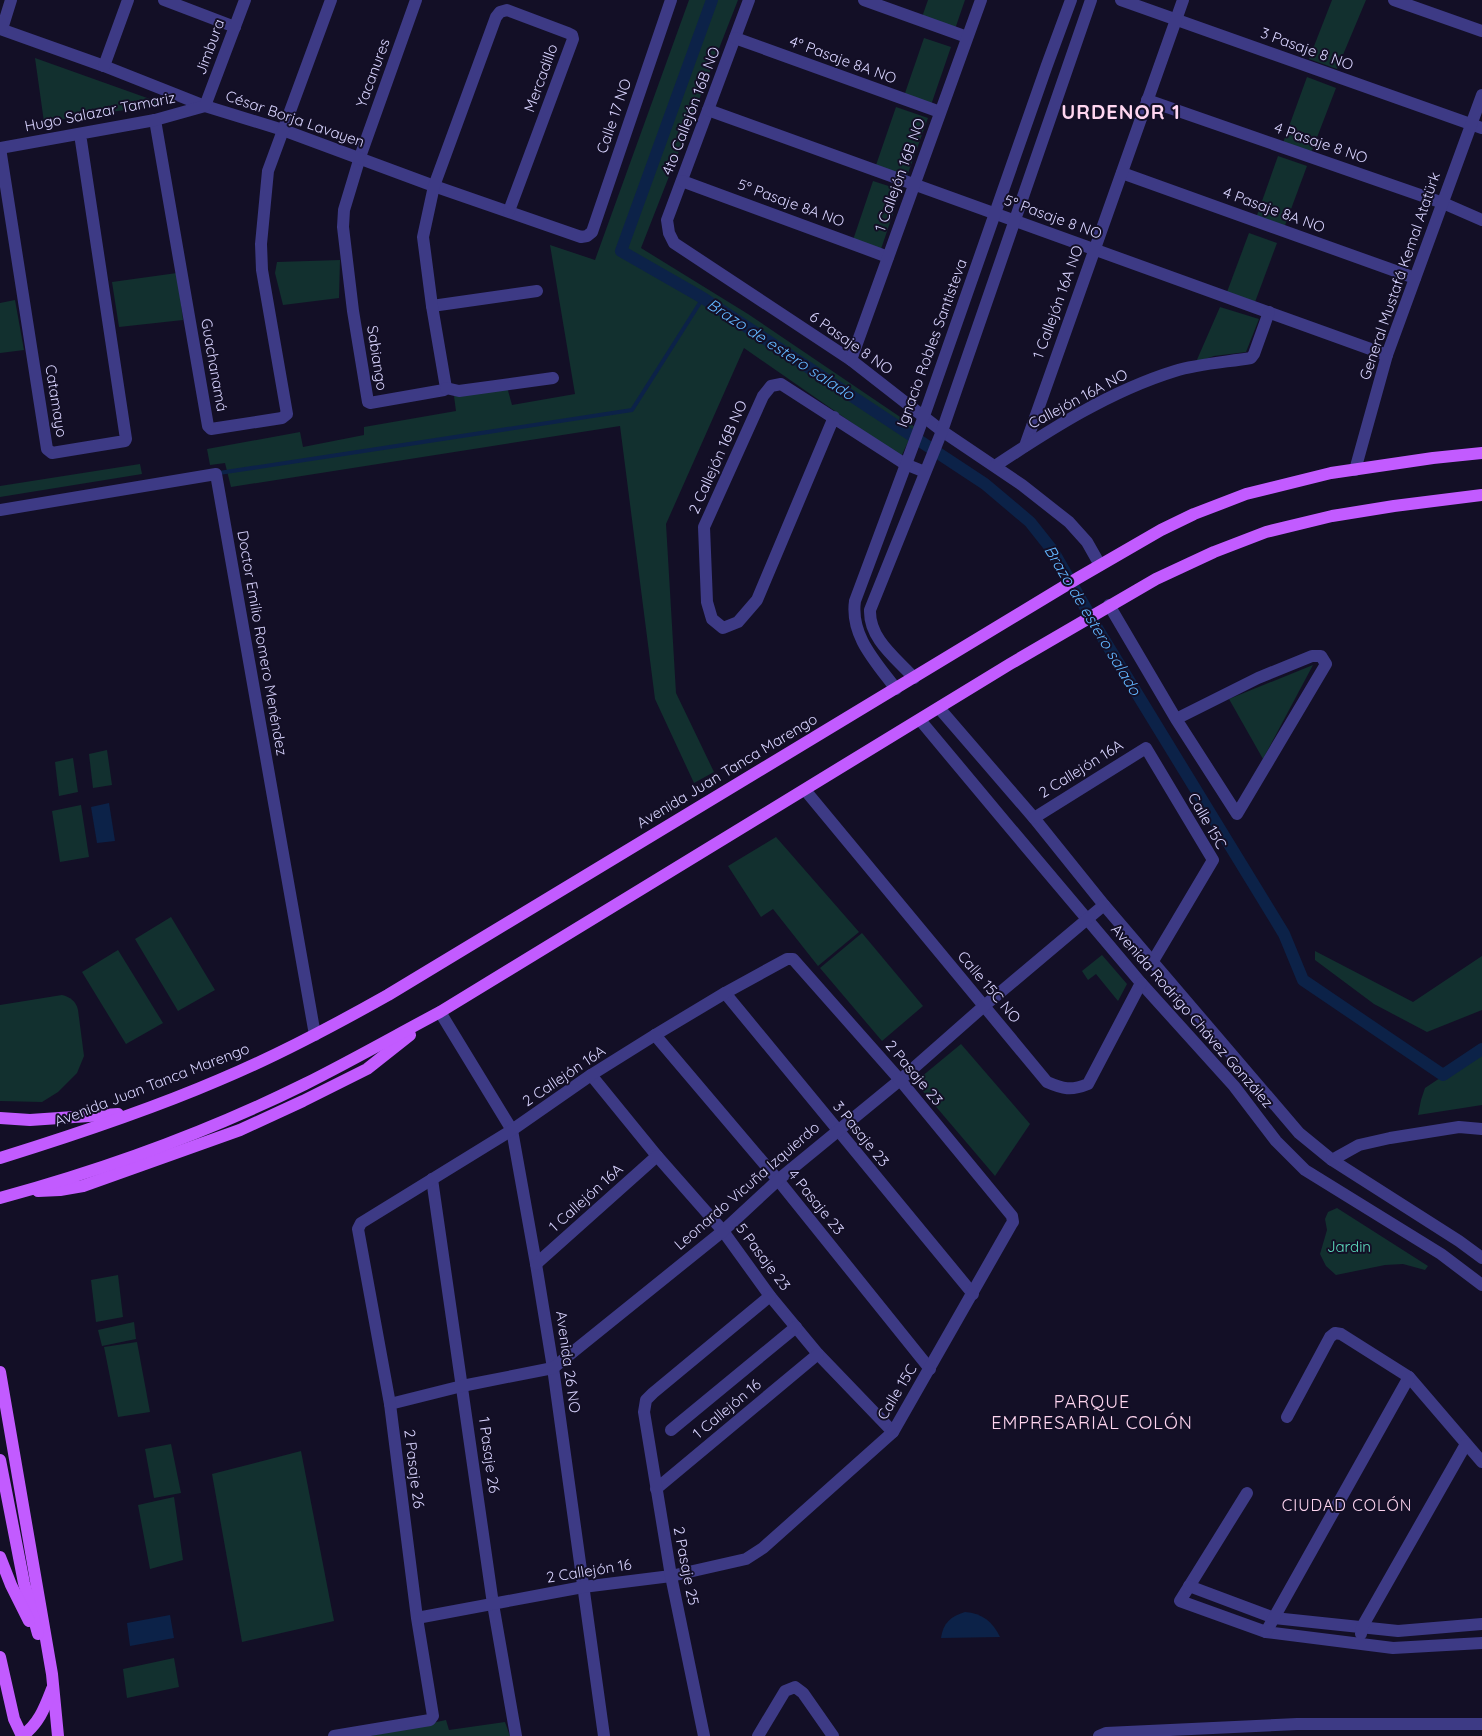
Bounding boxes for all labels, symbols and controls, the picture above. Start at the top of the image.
street label: Jimbura [191,16,228,77]
street label: 3 Pasaje 8 NO [1258,23,1356,74]
street label: 4° Pasaje 8A NO [787,31,899,88]
street label: Yacanures [351,36,394,110]
street label: Mercadillo [519,41,562,115]
street label: 4to Callejón 16B NO [657,44,724,178]
street label: Calle 17 NO [592,76,635,156]
street label: César Borja Lavayen [223,86,367,151]
street label: Hugo Salazar Tamariz [23,88,177,135]
district label: URDENOR 1 [1061,99,1181,124]
street label: 1 Callejón 16B NO [870,115,929,234]
street label: 4 Pasaje 8 NO [1272,118,1370,167]
street label: General Mustafá Kemal Atatürk [1355,169,1444,382]
street label: 5° Pasaje 8A NO [735,174,847,231]
street label: 4 Pasaje 8A NO [1221,182,1328,237]
street label: 5° Pasaje 8 NO [1002,190,1105,243]
street label: 1 Callejón 16A NO [1028,242,1087,361]
street label: Ignacio Robles Santisteva [892,256,971,430]
water label: Brazo de estero salado [704,294,860,405]
street label: 6 Pasaje 8 NO [806,307,897,378]
street label: Guachanamá [197,317,232,413]
street label: Sabiango [363,324,392,392]
street label: Catamayo [41,363,72,439]
street label: Callejón 16A NO [1025,364,1131,433]
street label: 2 Callejón 16B NO [684,397,751,517]
street label: Doctor Emilio Romero Menéndez [233,529,292,757]
water label: Brazo de estero salado [1040,541,1146,700]
street label: Avenida Juan Tanca Marengo [633,709,820,832]
street label: 2 Callejón 16A [1035,735,1127,802]
street label: Calle 15C [1184,789,1231,852]
street label: Avenida Rodrigo Chávez González [1107,920,1277,1111]
street label: Calle 15C NO [954,947,1025,1027]
street label: 2 Pasaje 23 [882,1036,947,1109]
street label: Avenida Juan Tanca Marengo [52,1039,252,1131]
street label: 2 Callejón 16A [519,1041,609,1110]
street label: 3 Pasaje 23 [829,1097,894,1170]
street label: Leonardo Vicuña Izquierdo [670,1117,823,1254]
street label: 1 Callejón 16A [545,1159,627,1236]
street label: 4 Pasaje 23 [784,1165,849,1238]
street label: 5 Pasaje 23 [732,1219,795,1294]
park label: Jardin [1327,1237,1371,1256]
street label: Avenida 26 NO [552,1310,585,1414]
street label: Calle 15C [873,1360,921,1423]
street label: 1 Callejón 16 [689,1375,765,1443]
district label: PARQUE EMPRESARIAL COLÓN [991,1390,1193,1434]
street label: 1 Pasaje 26 [475,1416,504,1494]
street label: 2 Pasaje 26 [400,1428,429,1510]
district label: CIUDAD COLÓN [1282,1495,1412,1515]
street label: 2 Pasaje 25 [670,1525,703,1607]
street label: 2 Callejón 16 [545,1554,633,1587]

